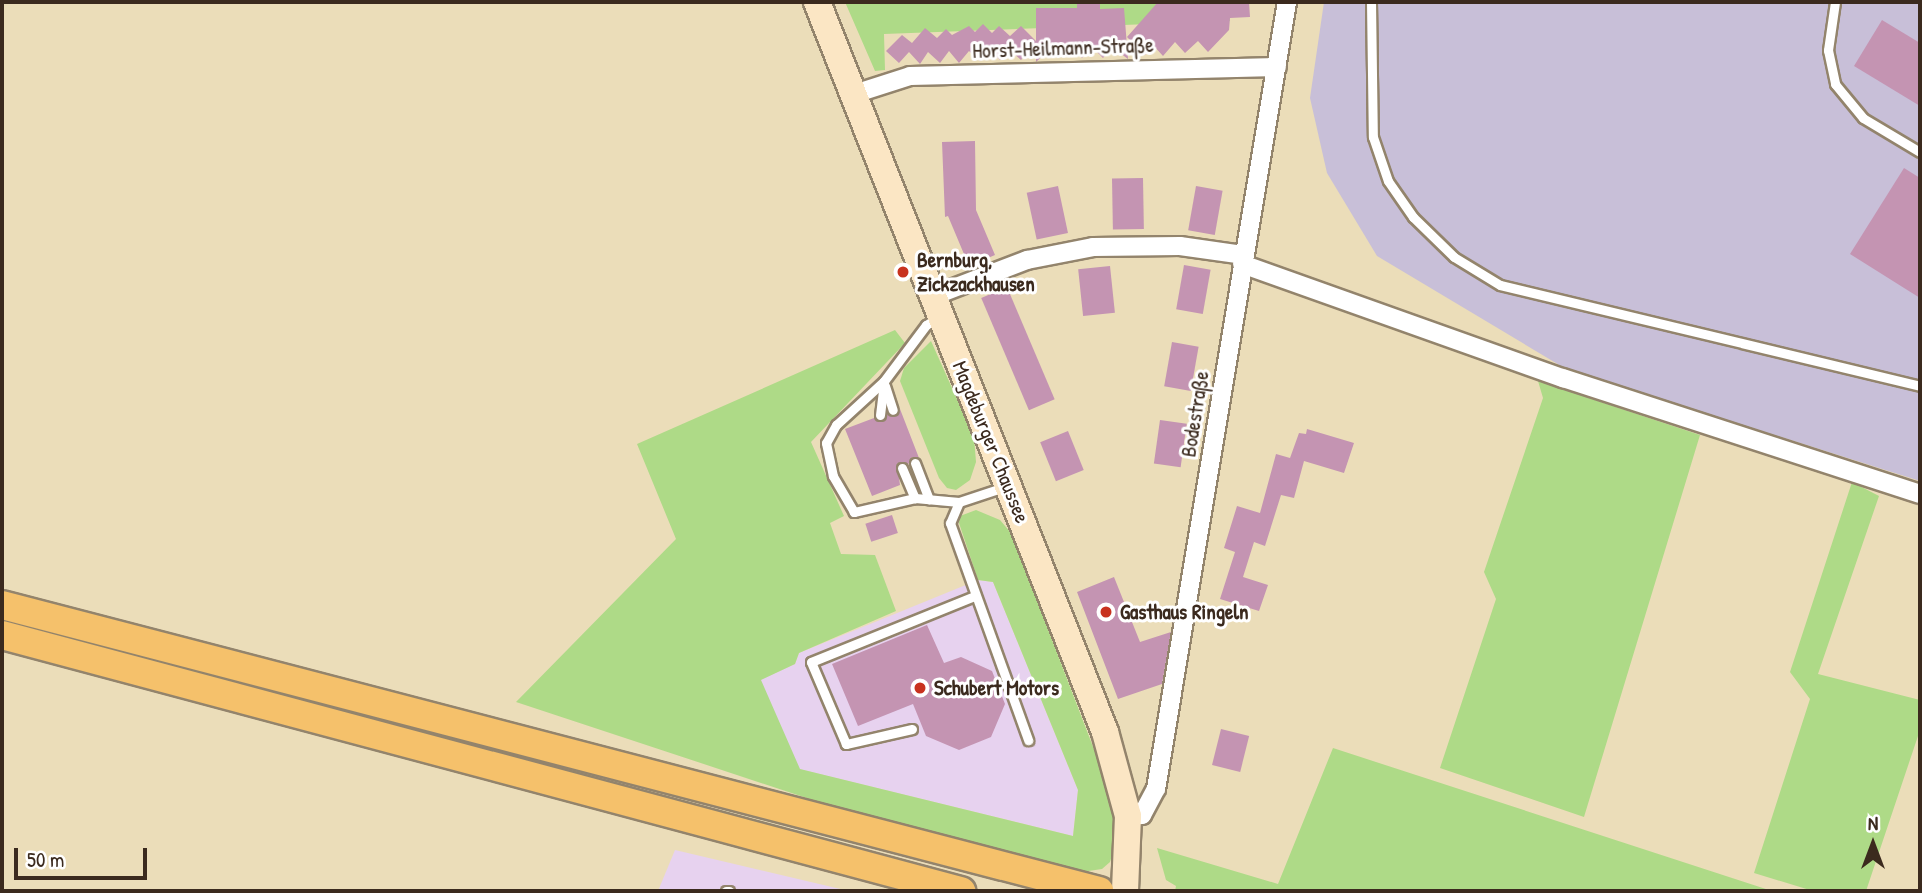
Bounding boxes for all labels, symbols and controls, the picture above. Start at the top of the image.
street label: Horst-Heilmann-Straße [972,32,1154,64]
place label: Bernburg, Zickzackhausen [917,247,1035,297]
marker: Bernburg, Zickzackhausen [895,264,911,280]
street label: Magdeburger Chaussee [947,357,1035,527]
street label: Bodestraße [1176,369,1214,459]
place label: Gasthaus Ringeln [1120,599,1248,625]
marker: Gasthaus Ringeln [1098,604,1114,620]
place label: Schubert Motors [934,675,1059,701]
marker: Schubert Motors [912,680,928,696]
north arrow [1838,809,1908,879]
text: N [1868,810,1878,836]
scale bar [18,834,150,878]
text: 50 m [27,845,64,874]

